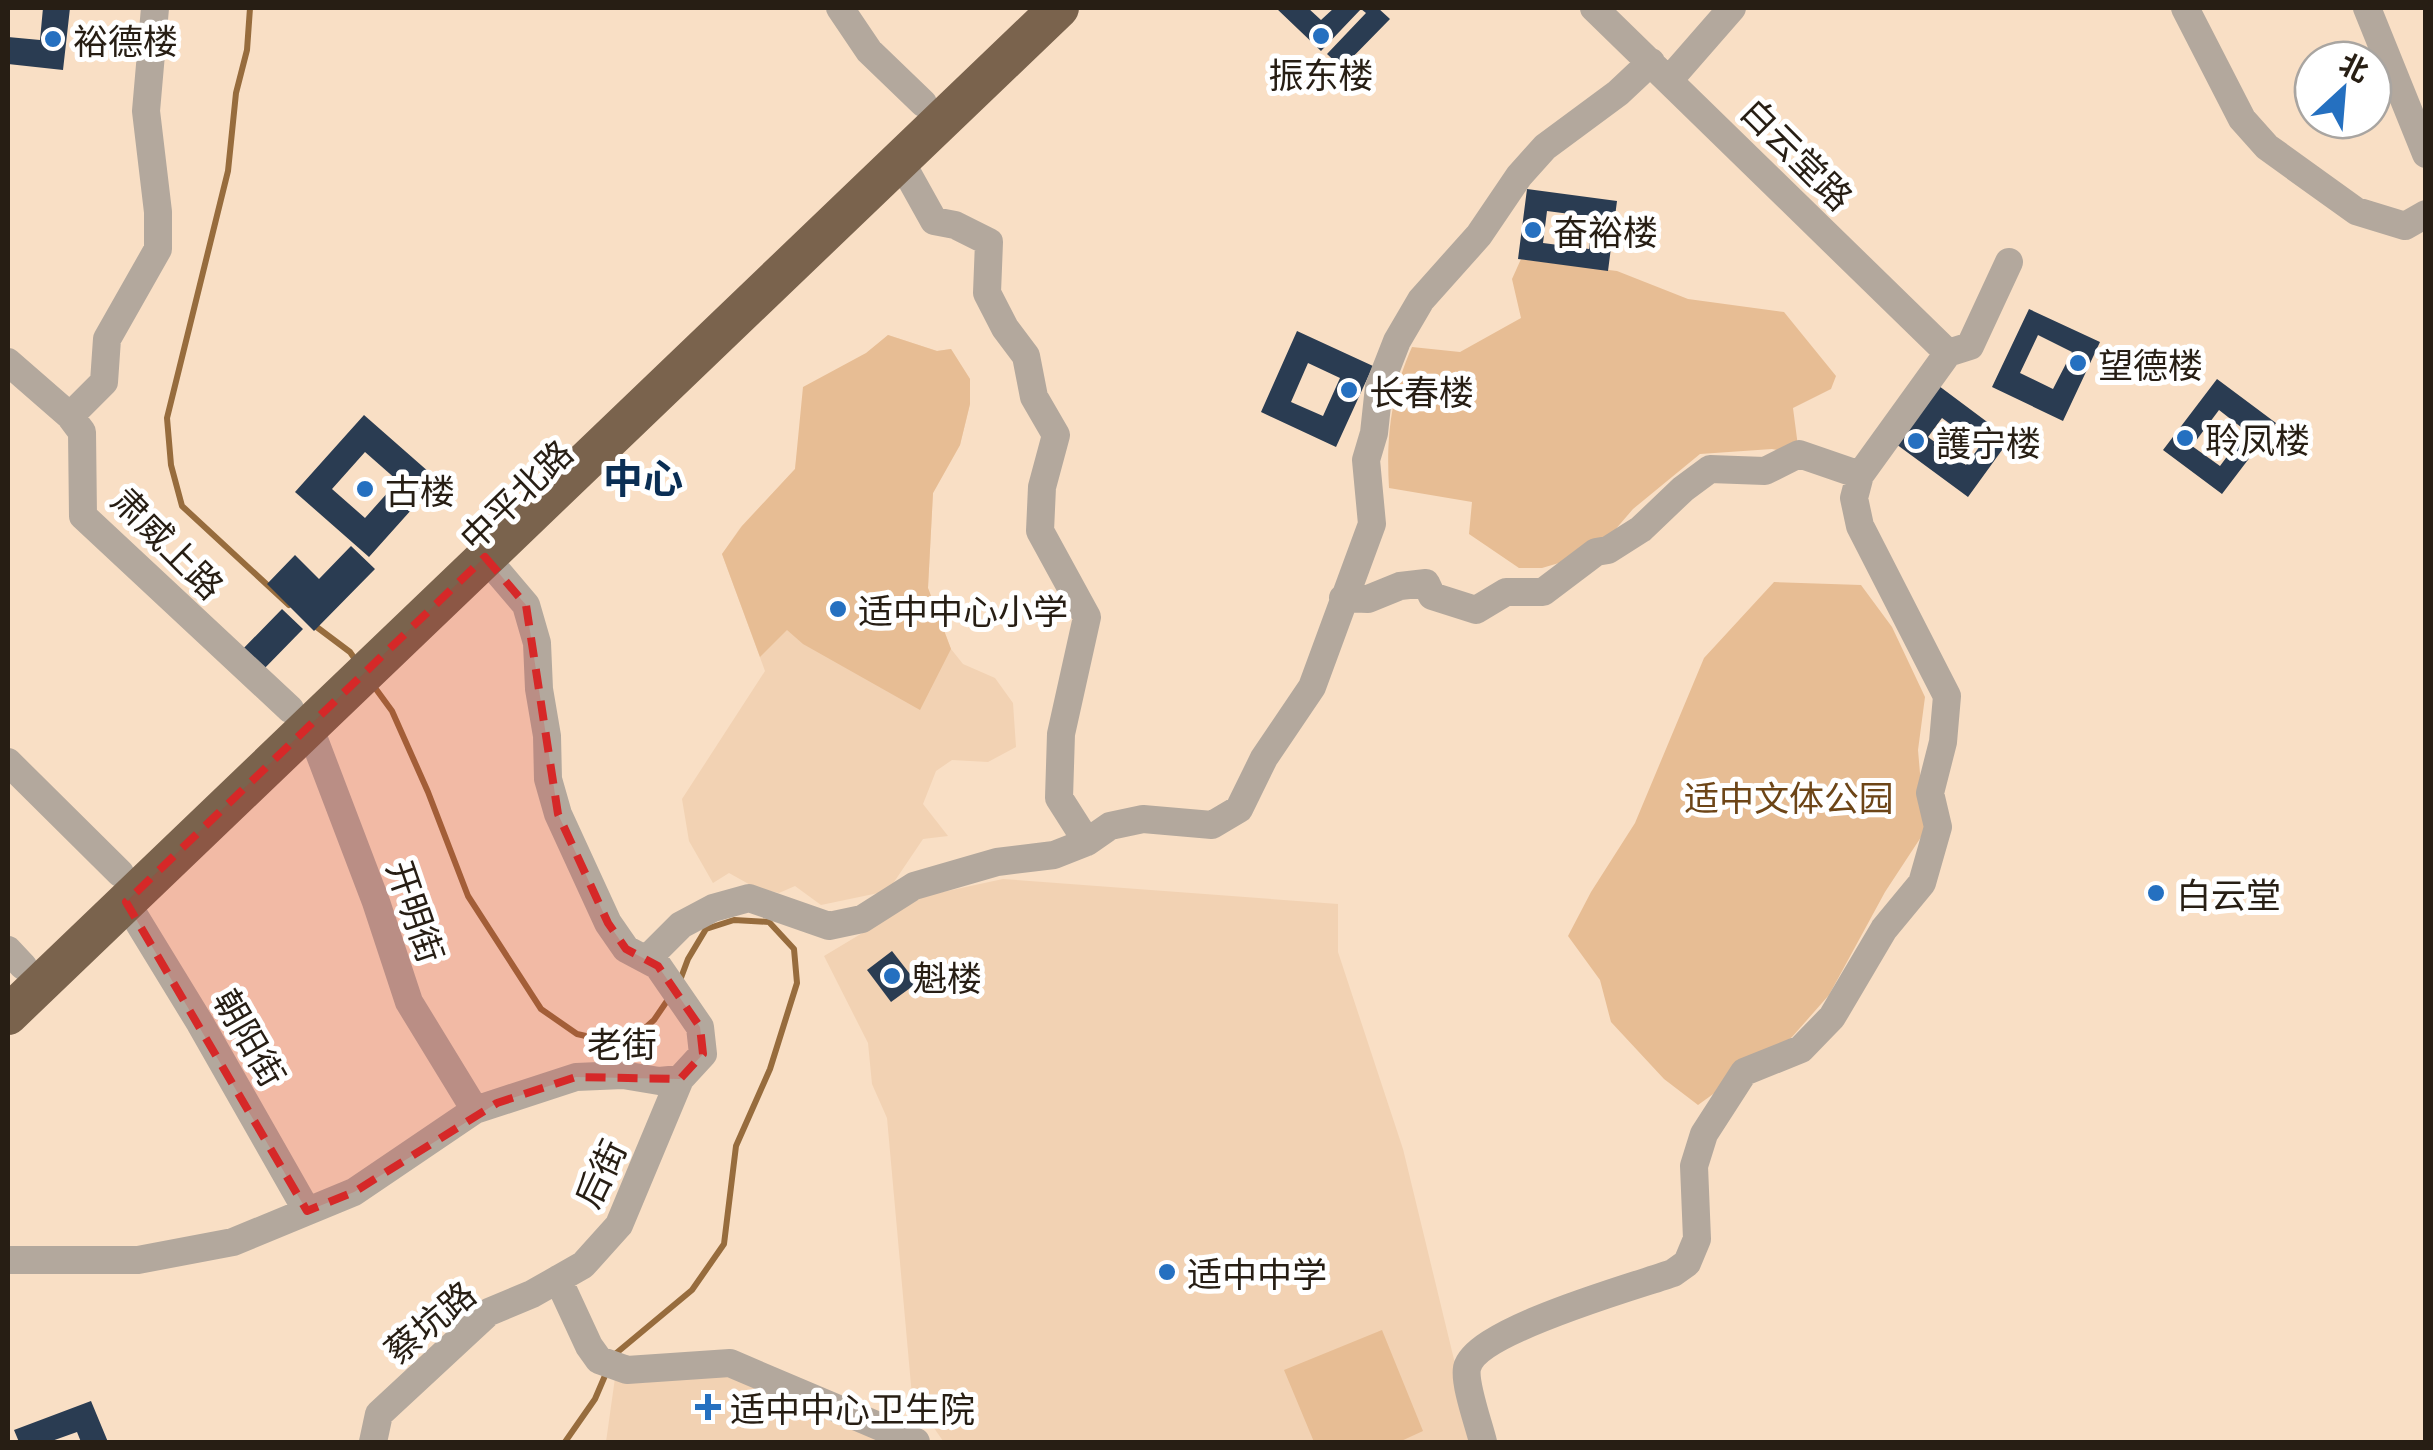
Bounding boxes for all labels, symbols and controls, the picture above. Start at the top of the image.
place label: 裕德楼 [73,18,178,61]
marker: 振东楼 [1310,25,1332,47]
marker: 裕德楼 [42,28,64,50]
north arrow [2293,40,2393,140]
text: 北 [2334,45,2374,88]
place label: 振东楼 [1268,52,1374,95]
street label: 白云堂路 [1733,88,1863,218]
place label: 奋裕楼 [1553,209,1658,252]
marker: 奋裕楼 [1522,219,1544,241]
place label: 望德楼 [2098,342,2203,385]
marker: 望德楼 [2067,352,2089,374]
place label: 长春楼 [1369,369,1474,412]
marker: 长春楼 [1338,379,1360,401]
place label: 聆凤楼 [2205,417,2310,460]
place label: 護宁楼 [1936,420,2041,463]
marker: 聆凤楼 [2174,427,2196,449]
street label: 中平北路 [450,430,580,558]
marker: 護宁楼 [1905,430,1927,452]
district label: 中心 [603,452,683,501]
place label: 古楼 [385,468,455,511]
street label: 肃威上路 [104,477,234,607]
marker: 古楼 [354,478,376,500]
place label: 适中中心小学 [858,588,1068,631]
marker: 适中中心小学 [827,598,849,620]
park label: 适中文体公园 [1684,775,1894,818]
street label: 开明街 [380,854,454,968]
place label: 白云堂 [2176,872,2281,915]
marker: 白云堂 [2145,882,2167,904]
place label: 魁楼 [912,955,982,998]
marker: 魁楼 [881,965,903,987]
street label: 朝阳街 [206,981,296,1093]
street label: 老街 [587,1021,657,1064]
street label: 后街 [564,1132,634,1214]
place label: 适中中学 [1187,1251,1327,1294]
marker: 适中中学 [1156,1261,1178,1283]
street label: 蔡坑路 [375,1271,483,1371]
place label: 适中中心卫生院 [730,1386,975,1429]
marker: 适中中心卫生院 [695,1394,721,1420]

